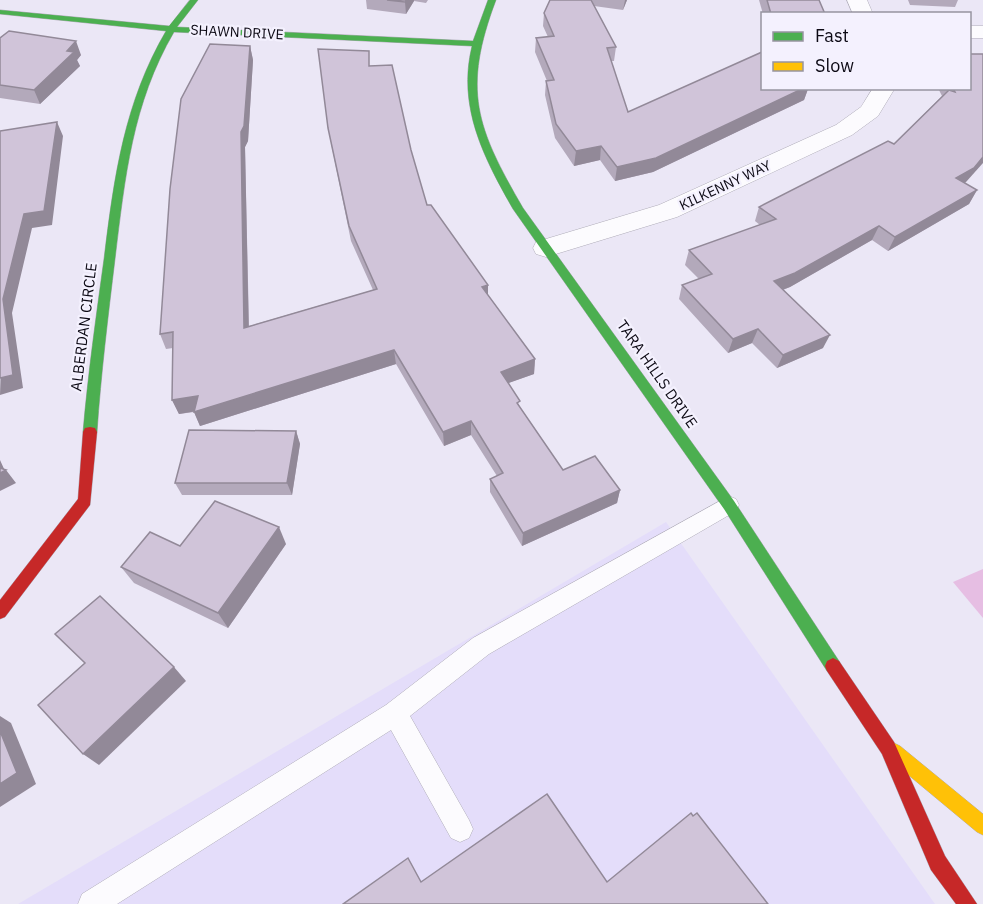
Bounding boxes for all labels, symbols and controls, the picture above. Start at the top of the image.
legend [761,12,971,90]
street label: SHAWN DRIVE [190,21,284,43]
text: Fast [815,24,849,47]
text: Slow [815,54,854,77]
street label: KILKENNY WAY [676,156,774,214]
street label: ALBERDAN CIRCLE [66,262,101,392]
street label: TARA HILLS DRIVE [613,316,702,431]

